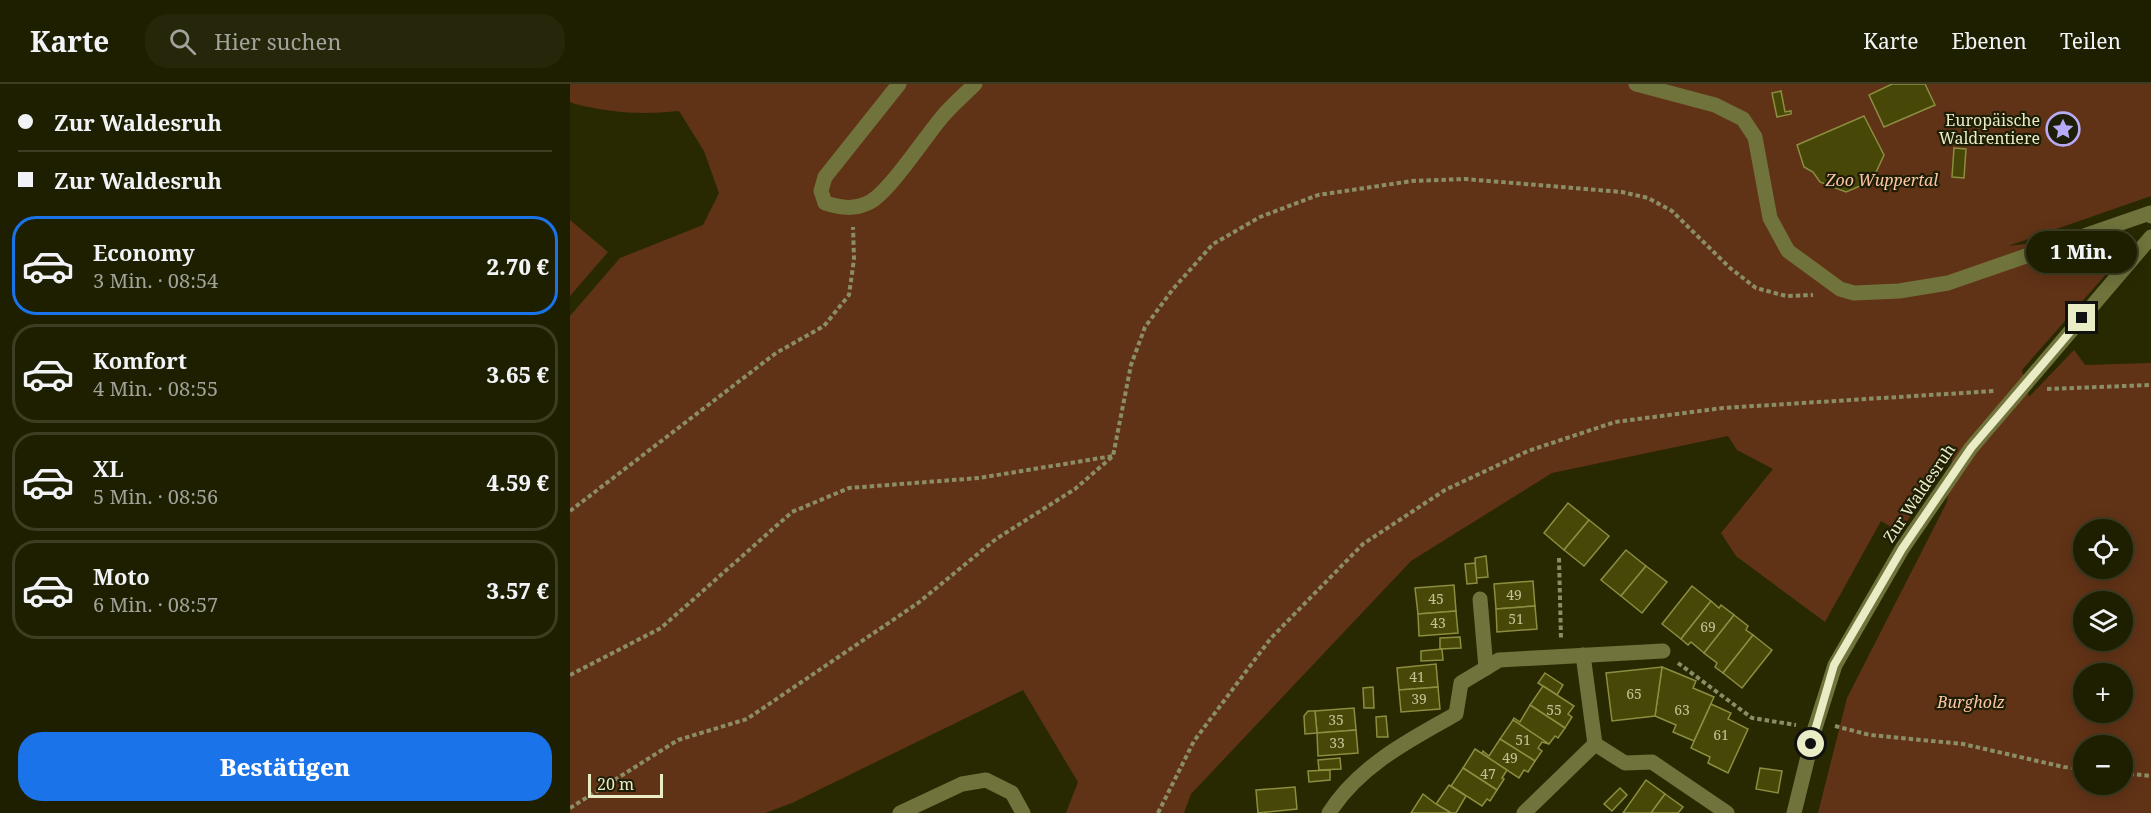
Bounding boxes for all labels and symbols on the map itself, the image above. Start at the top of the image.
place label: Europäische Waldrentiere [1939,109,2040,149]
place icon: Europäische Waldrentiere [2045,111,2081,147]
park label: Zoo Wuppertal [1825,169,1938,191]
callout: 1 Min. [2026,231,2138,273]
route end [2068,304,2095,331]
street label: Zur Waldesruh [1878,439,1960,547]
house number: 49 [1506,585,1522,604]
house number: 45 [1428,589,1444,608]
house number: 51 [1508,609,1524,628]
house number: 43 [1430,613,1446,632]
house number: 69 [1700,617,1716,636]
house number: 41 [1409,667,1425,686]
house number: 65 [1626,684,1642,703]
house number: 39 [1411,689,1427,708]
park label: Burgholz [1936,691,2005,713]
house number: 55 [1546,700,1562,719]
house number: 63 [1674,700,1690,719]
house number: 35 [1328,710,1344,729]
house number: 61 [1713,725,1729,744]
house number: 51 [1515,730,1531,749]
route start [1797,730,1824,757]
house number: 33 [1329,733,1345,752]
house number: 49 [1502,748,1518,767]
house number: 47 [1480,764,1496,783]
scale bar [588,771,663,798]

